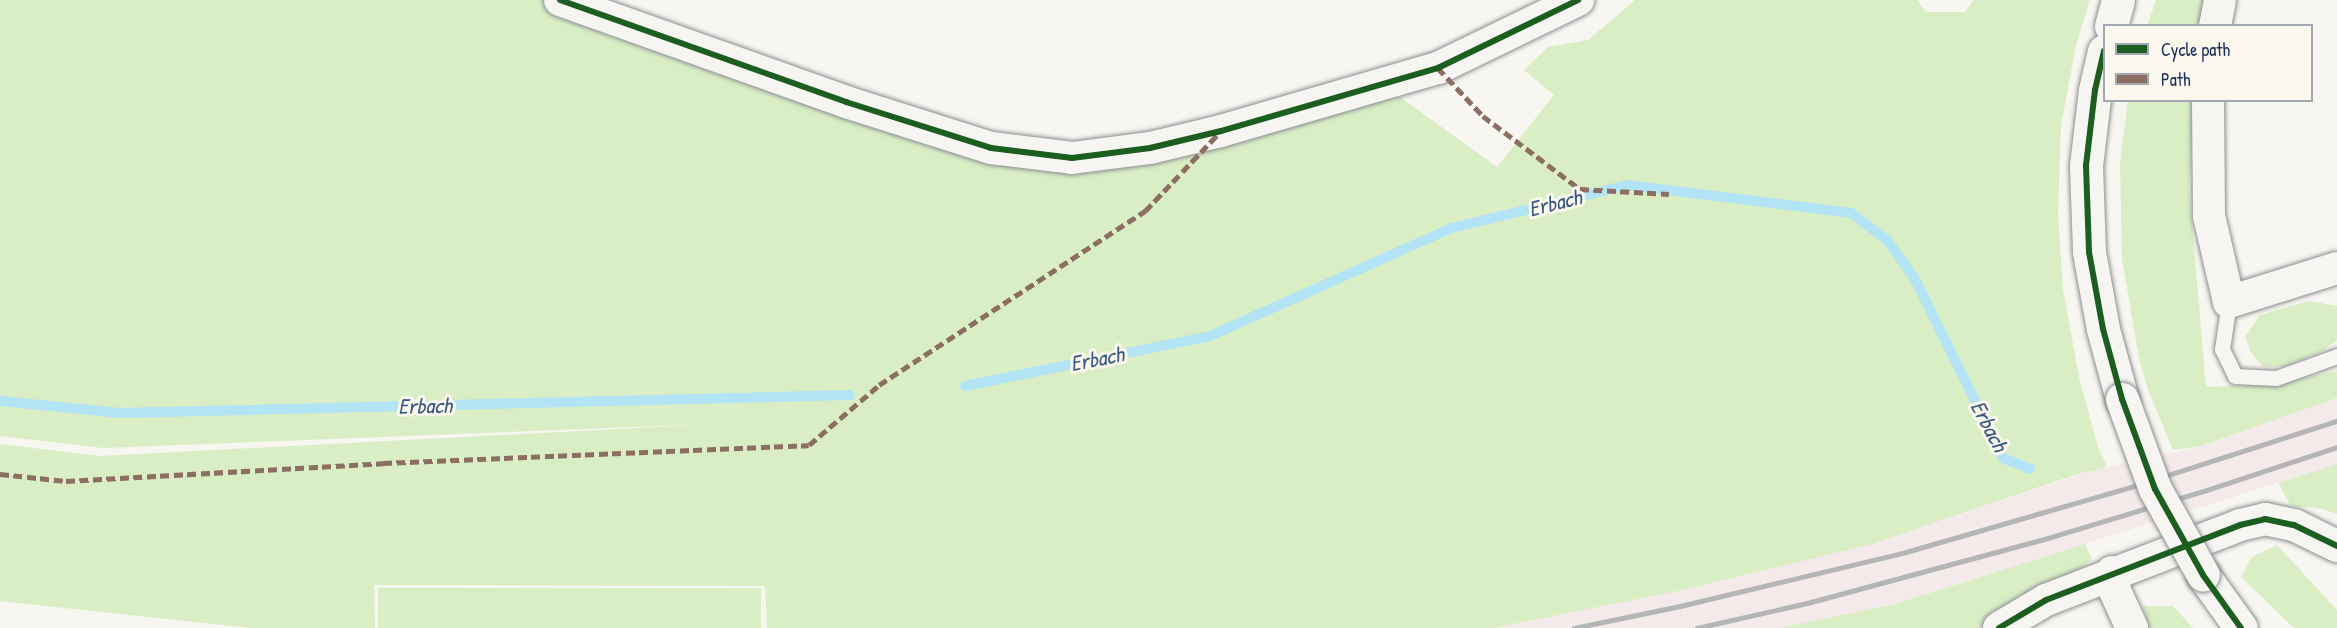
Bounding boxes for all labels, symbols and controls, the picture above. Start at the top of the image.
legend [2103,24,2313,102]
text: Cycle path [2161,37,2230,62]
text: Path [2161,67,2190,92]
water label: Erbach [1526,184,1584,222]
water label: Erbach [1068,341,1126,377]
water label: Erbach [398,392,452,420]
water label: Erbach [1965,396,2013,456]

